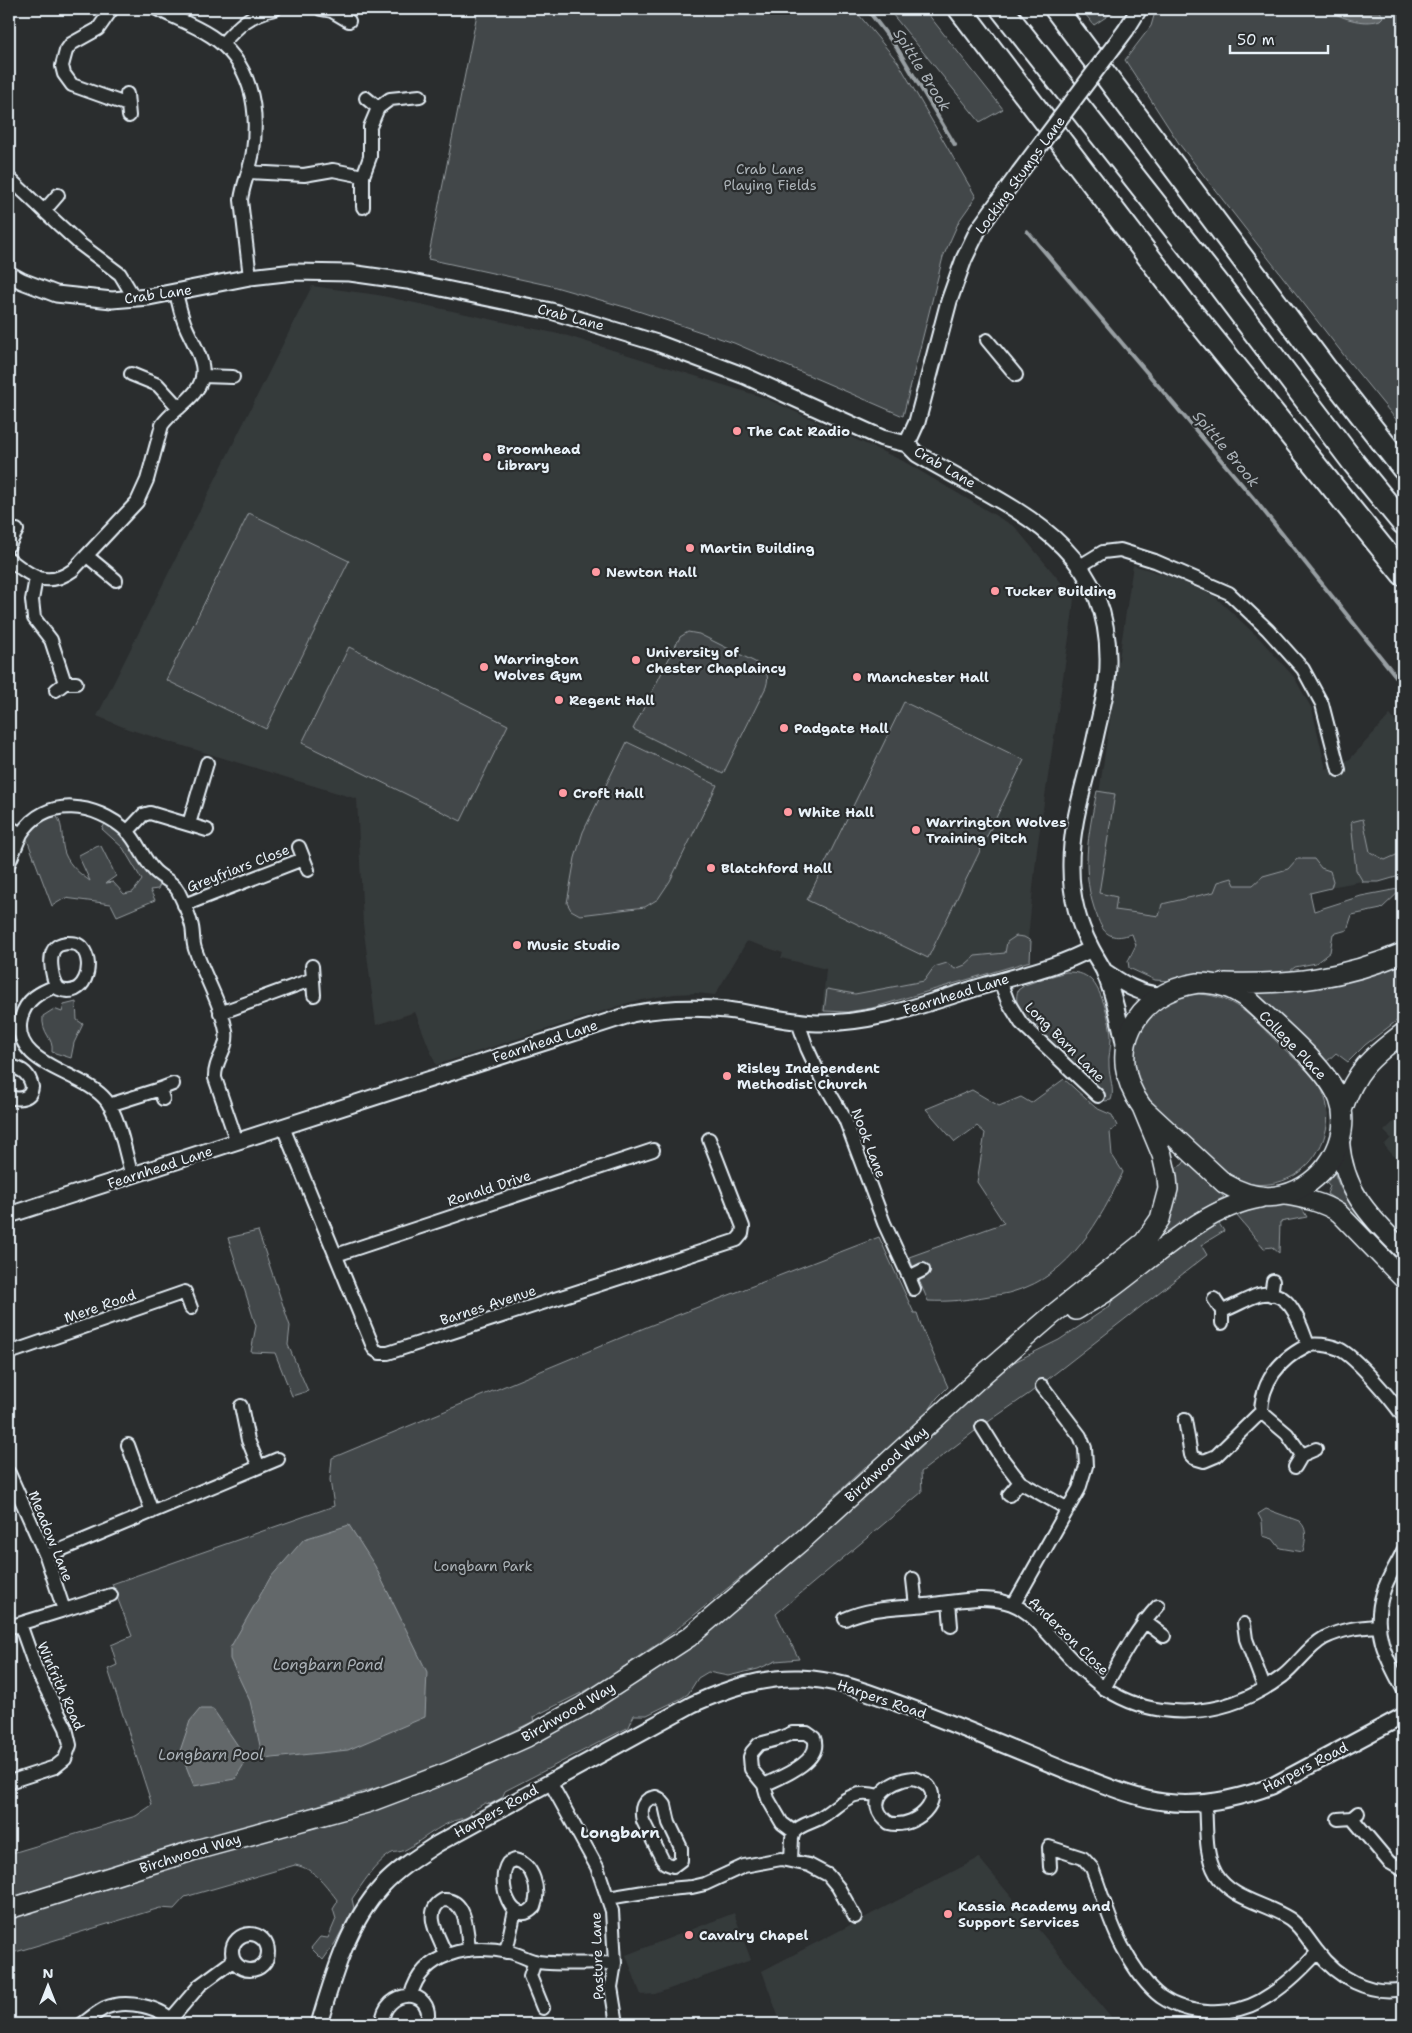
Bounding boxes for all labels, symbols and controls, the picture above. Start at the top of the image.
scale bar [1230,22,1327,54]
water label: Spittle Brook [889,25,956,115]
text: 50 m [1237,30,1275,50]
street label: Locking Stumps Lane [971,112,1069,238]
park label: Crab Lane Playing Fields [723,160,817,194]
street label: Crab Lane [123,280,193,308]
street label: Crab Lane [536,299,606,335]
water label: Spittle Brook [1188,407,1264,492]
place label: The Cat Radio [747,422,850,440]
marker: The Cat Radio [731,425,743,437]
place label: Broomhead Library [497,440,581,474]
street label: Crab Lane [911,442,979,492]
marker: Broomhead Library [481,451,493,463]
place label: Martin Building [700,539,815,557]
marker: Martin Building [684,542,696,554]
place label: Newton Hall [606,563,697,581]
marker: Newton Hall [590,566,602,578]
place label: Tucker Building [1005,582,1116,600]
marker: Tucker Building [989,585,1001,597]
place label: University of Chester Chaplaincy [646,643,786,677]
place label: Warrington Wolves Gym [494,650,583,684]
marker: University of Chester Chaplaincy [630,654,642,666]
marker: Warrington Wolves Gym [478,661,490,673]
place label: Manchester Hall [867,668,989,686]
marker: Manchester Hall [851,671,863,683]
place label: Regent Hall [569,691,655,709]
marker: Regent Hall [553,694,565,706]
place label: Padgate Hall [794,719,889,737]
marker: Padgate Hall [778,722,790,734]
place label: Croft Hall [573,784,644,802]
marker: Croft Hall [557,787,569,799]
place label: White Hall [798,803,874,821]
marker: White Hall [782,806,794,818]
place label: Warrington Wolves Training Pitch [926,813,1067,847]
marker: Warrington Wolves Training Pitch [910,824,922,836]
street label: Greyfriars Close [184,840,292,896]
place label: Blatchford Hall [721,859,832,877]
marker: Blatchford Hall [705,862,717,874]
place label: Music Studio [527,936,620,954]
marker: Music Studio [511,939,523,951]
street label: Fearnhead Lane [901,969,1011,1019]
street label: Long Barn Lane [1021,998,1109,1086]
street label: College Place [1255,1007,1331,1084]
street label: Fearnhead Lane [490,1016,600,1066]
place label: Risley Independent Methodist Church [737,1059,880,1093]
marker: Risley Independent Methodist Church [721,1070,733,1082]
street label: Nook Lane [848,1106,890,1180]
street label: Fearnhead Lane [105,1142,215,1192]
street label: Ronald Drive [445,1166,533,1210]
street label: Barnes Avenue [438,1281,538,1329]
street label: Mere Road [62,1285,138,1327]
street label: Birchwood Way [841,1422,931,1506]
street label: Meadow Lane [25,1488,77,1584]
park label: Longbarn Park [433,1557,533,1575]
street label: Anderson Close [1025,1593,1113,1679]
street label: Winfrith Road [33,1639,89,1733]
water label: Longbarn Pond [273,1655,384,1675]
street label: Harpers Road [835,1675,929,1723]
street label: Birchwood Way [518,1678,618,1746]
street label: Harpers Road [1259,1738,1351,1796]
water label: Longbarn Pool [158,1745,264,1765]
street label: Harpers Road [451,1780,541,1841]
district label: Longbarn [580,1822,660,1843]
street label: Birchwood Way [137,1829,243,1877]
place label: Kassia Academy and Support Services [958,1897,1111,1931]
marker: Kassia Academy and Support Services [942,1908,954,1920]
street label: Pasture Lane [586,1912,608,2000]
place label: Cavalry Chapel [699,1926,809,1944]
marker: Cavalry Chapel [683,1929,695,1941]
north arrow [22,1960,72,2010]
text: N [42,1964,54,1982]

